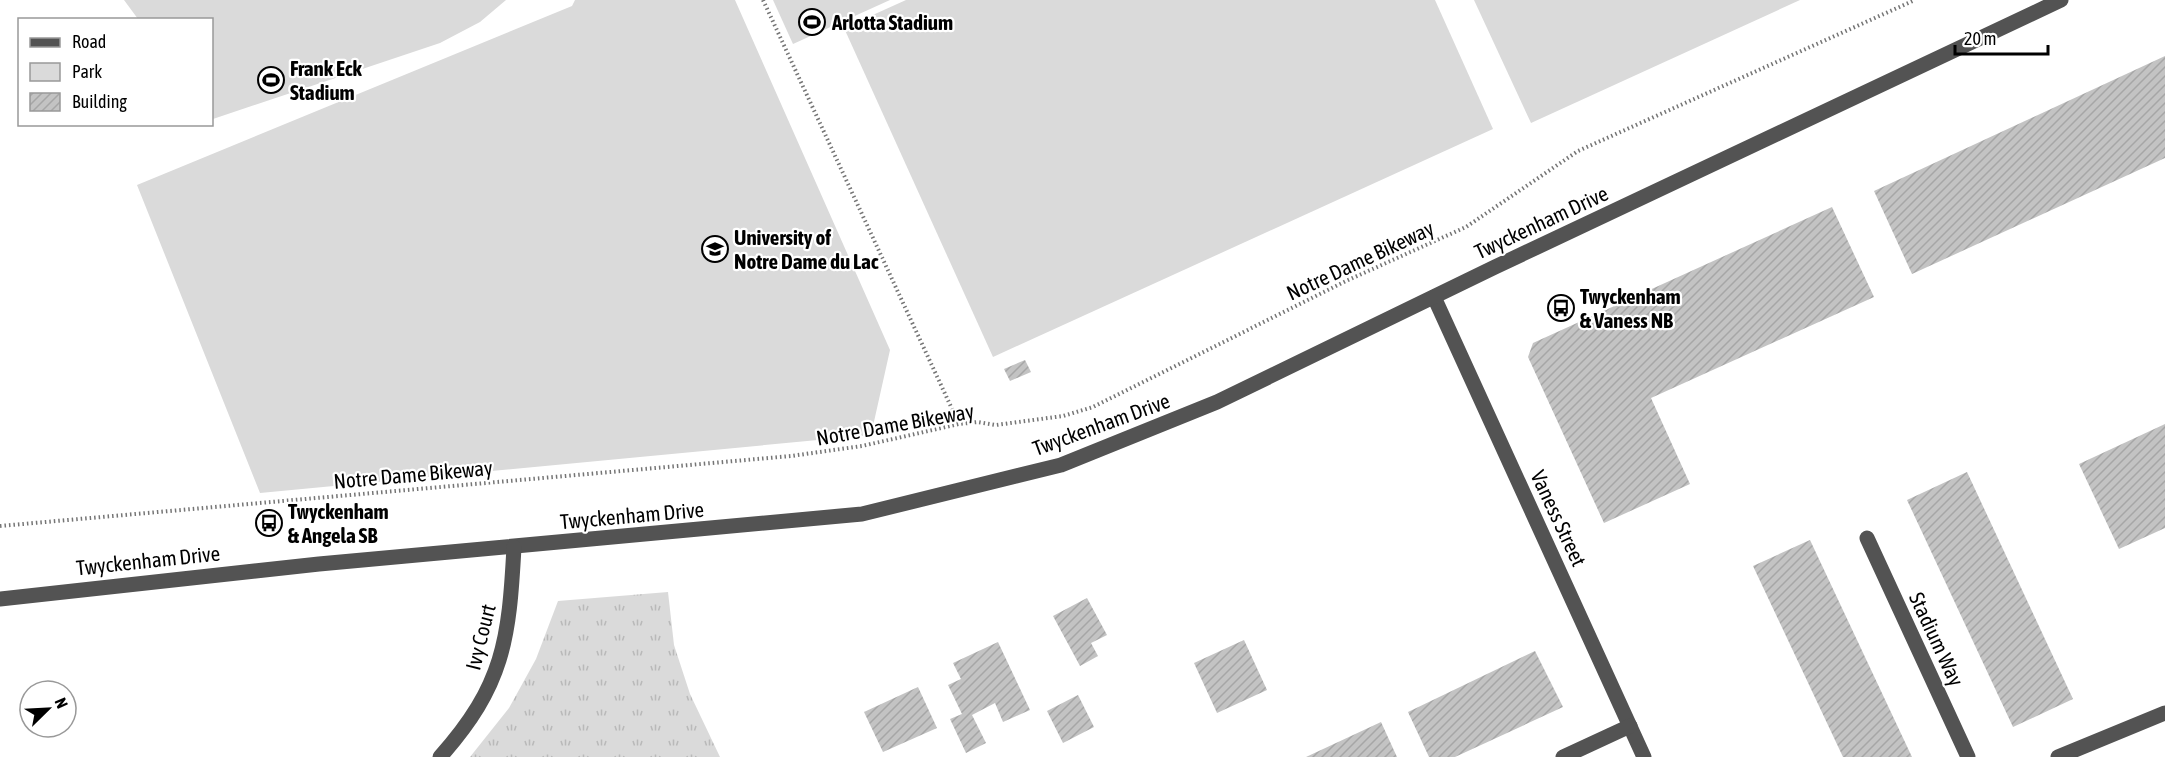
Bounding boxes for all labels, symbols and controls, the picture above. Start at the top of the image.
sports icon: Arlotta Stadium [797,7,827,37]
place label: Arlotta Stadium [831,10,953,34]
legend [18,18,213,126]
scale bar [1955,18,2048,56]
text: 20 m [1964,28,1996,49]
text: Road [72,31,106,52]
place label: Frank Eck Stadium [290,56,363,104]
text: Park [72,61,102,82]
sports icon: Frank Eck Stadium [256,65,286,95]
text: Building [72,91,127,112]
street label: Twyckenham Drive [1471,181,1611,263]
street label: Notre Dame Bikeway [1283,215,1438,305]
place label: University of Notre Dame du Lac [734,225,879,273]
school or university icon: University of Notre Dame du Lac [700,234,730,264]
place label: Twyckenham & Vaness NB [1580,284,1681,332]
bus stop icon: Twyckenham & Vaness NB [1546,293,1576,323]
street label: Twyckenham Drive [1029,388,1173,460]
street label: Notre Dame Bikeway [814,398,976,450]
street label: Notre Dame Bikeway [332,455,494,493]
street label: Vaness Street [1526,466,1592,570]
street label: Twyckenham Drive [559,497,705,533]
place label: Twyckenham & Angela SB [288,499,389,547]
bus stop icon: Twyckenham & Angela SB [254,508,284,538]
street label: Twyckenham Drive [75,541,221,579]
street label: Stadium Way [1905,588,1969,690]
street label: Ivy Court [460,602,500,672]
north arrow [18,679,78,739]
text: N [52,695,72,711]

